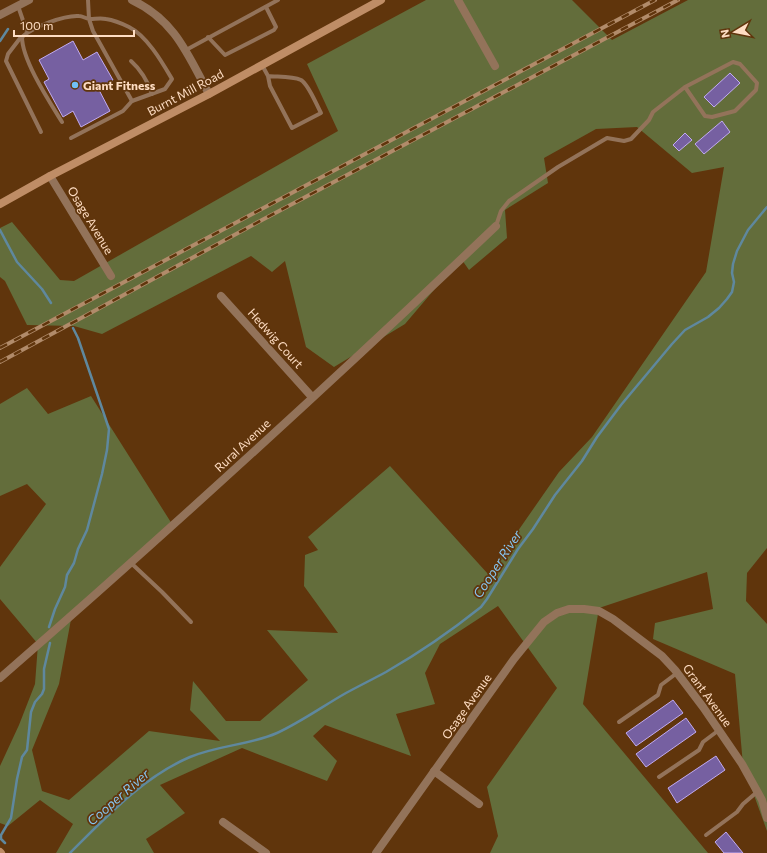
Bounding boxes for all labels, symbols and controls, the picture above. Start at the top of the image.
scale bar [14,12,134,38]
north arrow [715,12,755,52]
text: 100 m [20,18,54,32]
text: N [718,29,732,39]
street label: Burnt Mill Road [144,66,226,118]
place label: Giant Fitness [83,78,156,92]
marker: Giant Fitness [70,80,80,90]
street label: Osage Avenue [65,184,117,256]
street label: Hedwig Court [246,305,307,371]
street label: Rural Avenue [211,416,273,474]
water label: Cooper River [469,527,525,601]
street label: Grant Avenue [681,661,735,729]
street label: Osage Avenue [438,671,494,741]
water label: Cooper River [84,765,153,828]

